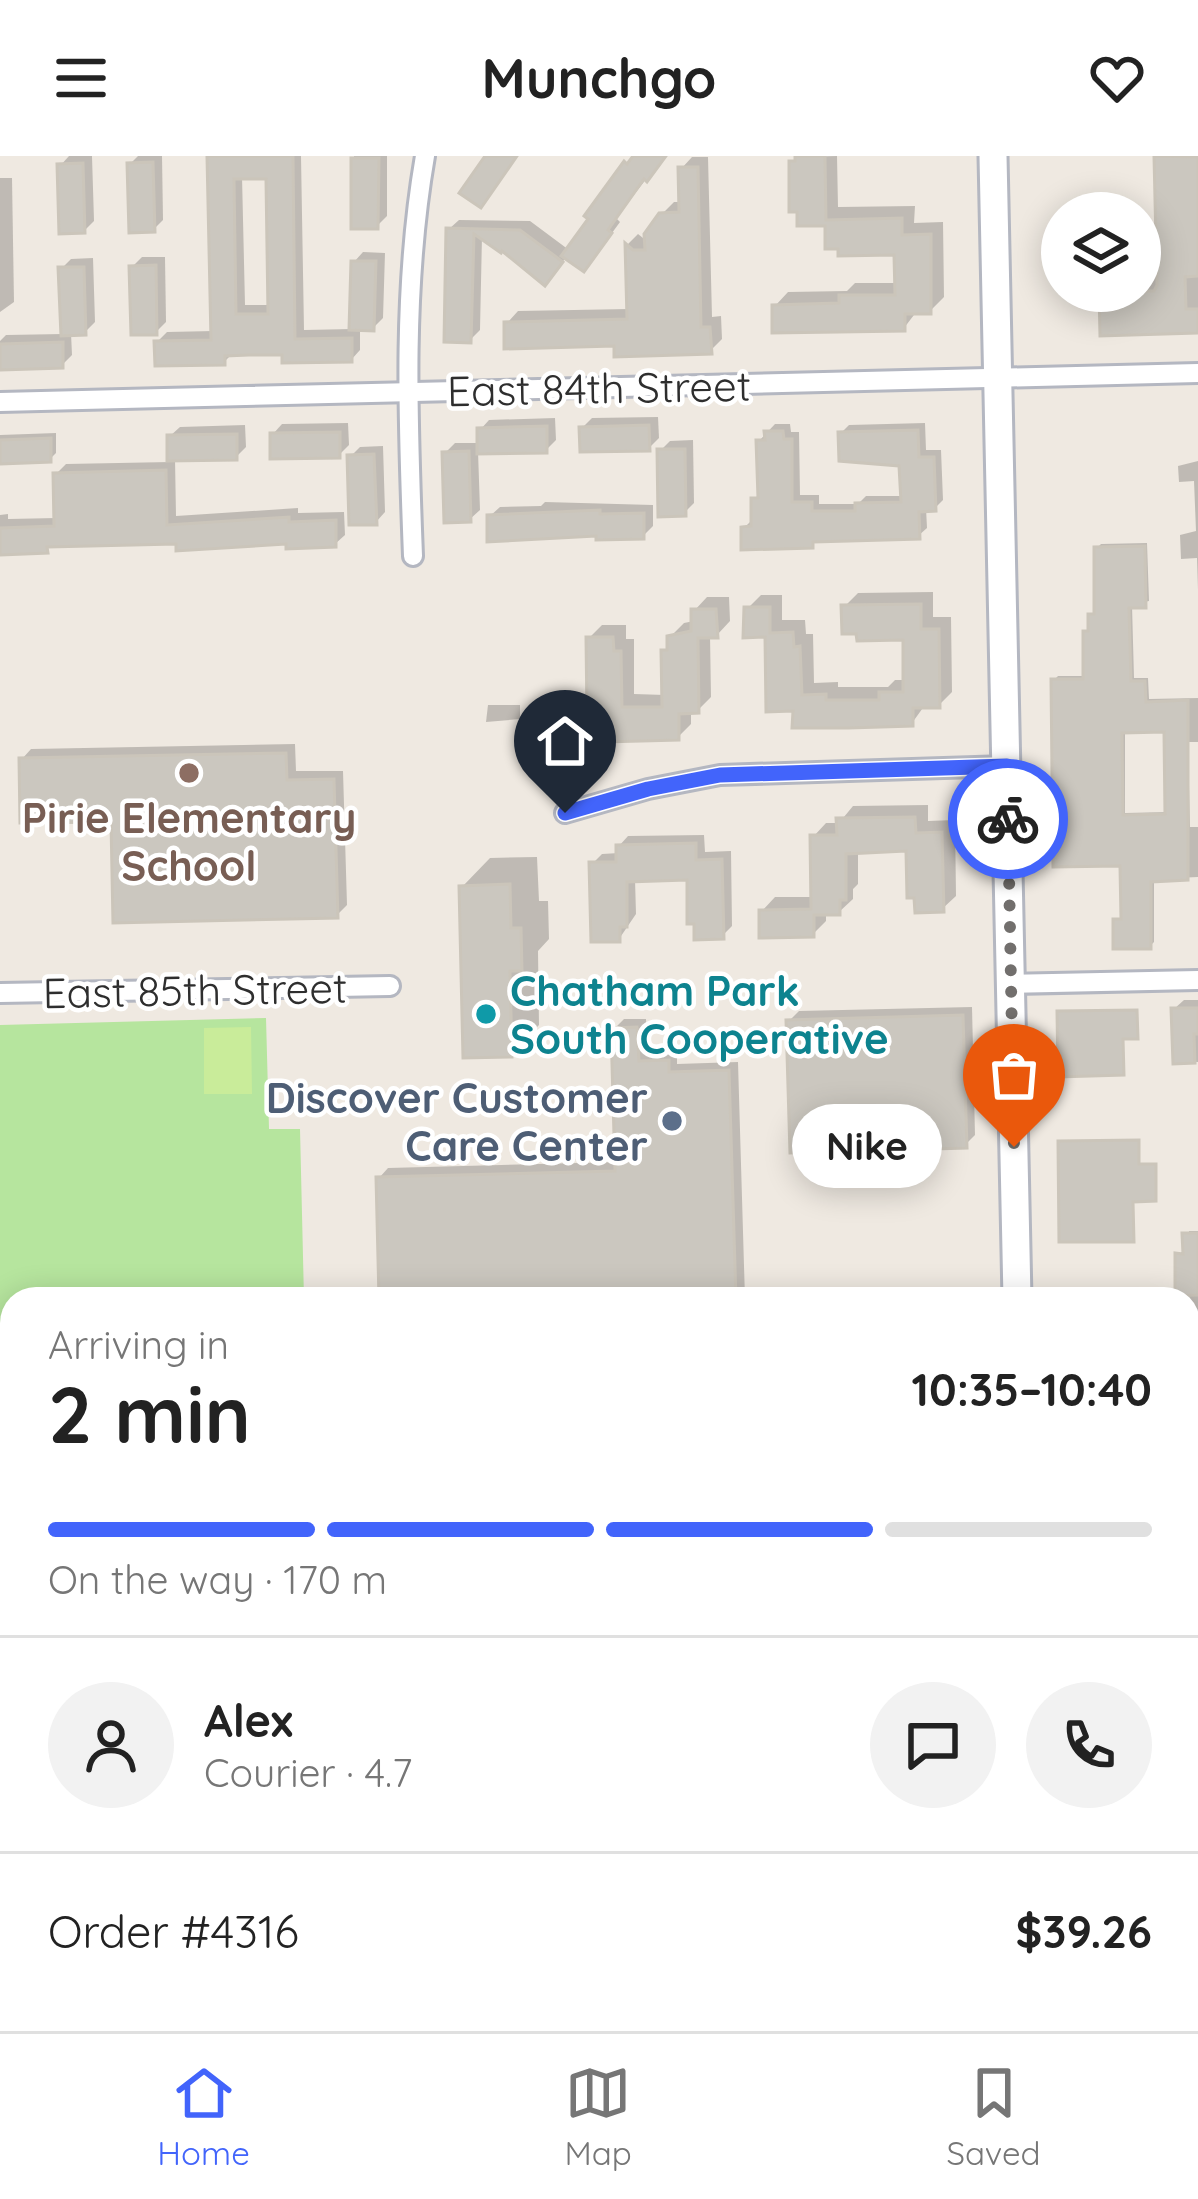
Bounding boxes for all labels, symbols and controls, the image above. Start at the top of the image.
text: Munchgo [482,44,716,112]
icon: menu [48,45,114,111]
icon: heart [1084,45,1150,111]
map controls [1041,192,1161,312]
button: layers [1041,192,1161,312]
street label: East 84th Street [447,359,751,417]
pin [514,690,616,813]
icon: home [532,708,598,774]
courier [948,759,1068,879]
marker: Pirie Elementary School [176,760,202,786]
icon: bike [975,786,1041,852]
place label: Pirie Elementary School [22,791,356,892]
street label: East 85th Street [42,961,348,1019]
place label: Chatham Park South Cooperative [510,964,889,1065]
marker: Chatham Park South Cooperative [473,1001,499,1027]
pin [963,1024,1065,1147]
icon: bag [981,1042,1047,1108]
place label: Discover Customer Care Center [266,1071,648,1172]
callout: Nike [792,1105,942,1189]
marker: Discover Customer Care Center [659,1108,685,1134]
text: Nike [826,1121,908,1170]
text: Arriving in [48,1320,229,1369]
text: 10:35–10:40 [912,1361,1152,1417]
text: 2 min [48,1365,251,1463]
text: On the way · 170 m [48,1555,387,1604]
button: person [48,1682,174,1808]
button: chat [870,1682,996,1808]
button: phone [1026,1682,1152,1808]
text: Alex [204,1692,293,1748]
text: Courier · 4.7 [204,1748,412,1797]
text: Order #4316 [48,1903,299,1959]
text: $39.26 [1016,1903,1152,1959]
tab: Home [157,2060,250,2173]
tab: Map [565,2060,632,2173]
tab: Saved [947,2060,1041,2173]

